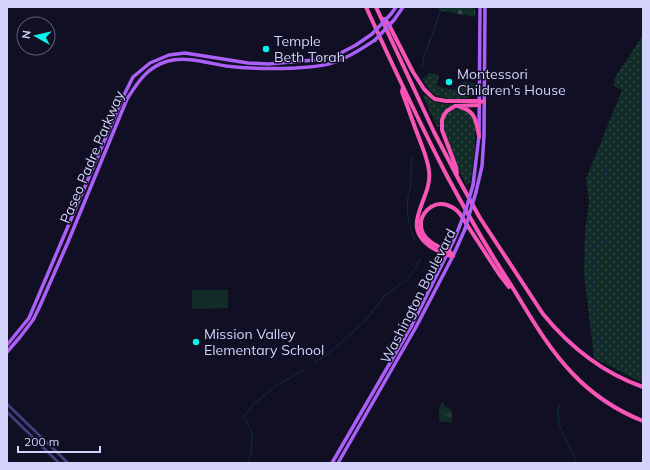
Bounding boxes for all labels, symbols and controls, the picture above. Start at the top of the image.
north arrow [16,16,56,56]
text: N [19,30,34,40]
place label: Temple Beth Torah [274,32,345,66]
marker: Temple Beth Torah [261,44,271,54]
place label: Montessori Children's House [457,65,566,99]
marker: Montessori Children's House [444,77,454,87]
street label: Paseo Padre Parkway [56,87,128,226]
street label: Washington Boulevard [376,226,460,366]
place label: Mission Valley Elementary School [204,325,324,359]
marker: Mission Valley Elementary School [191,337,201,347]
scale bar [18,428,100,454]
text: 200 m [24,434,59,449]

